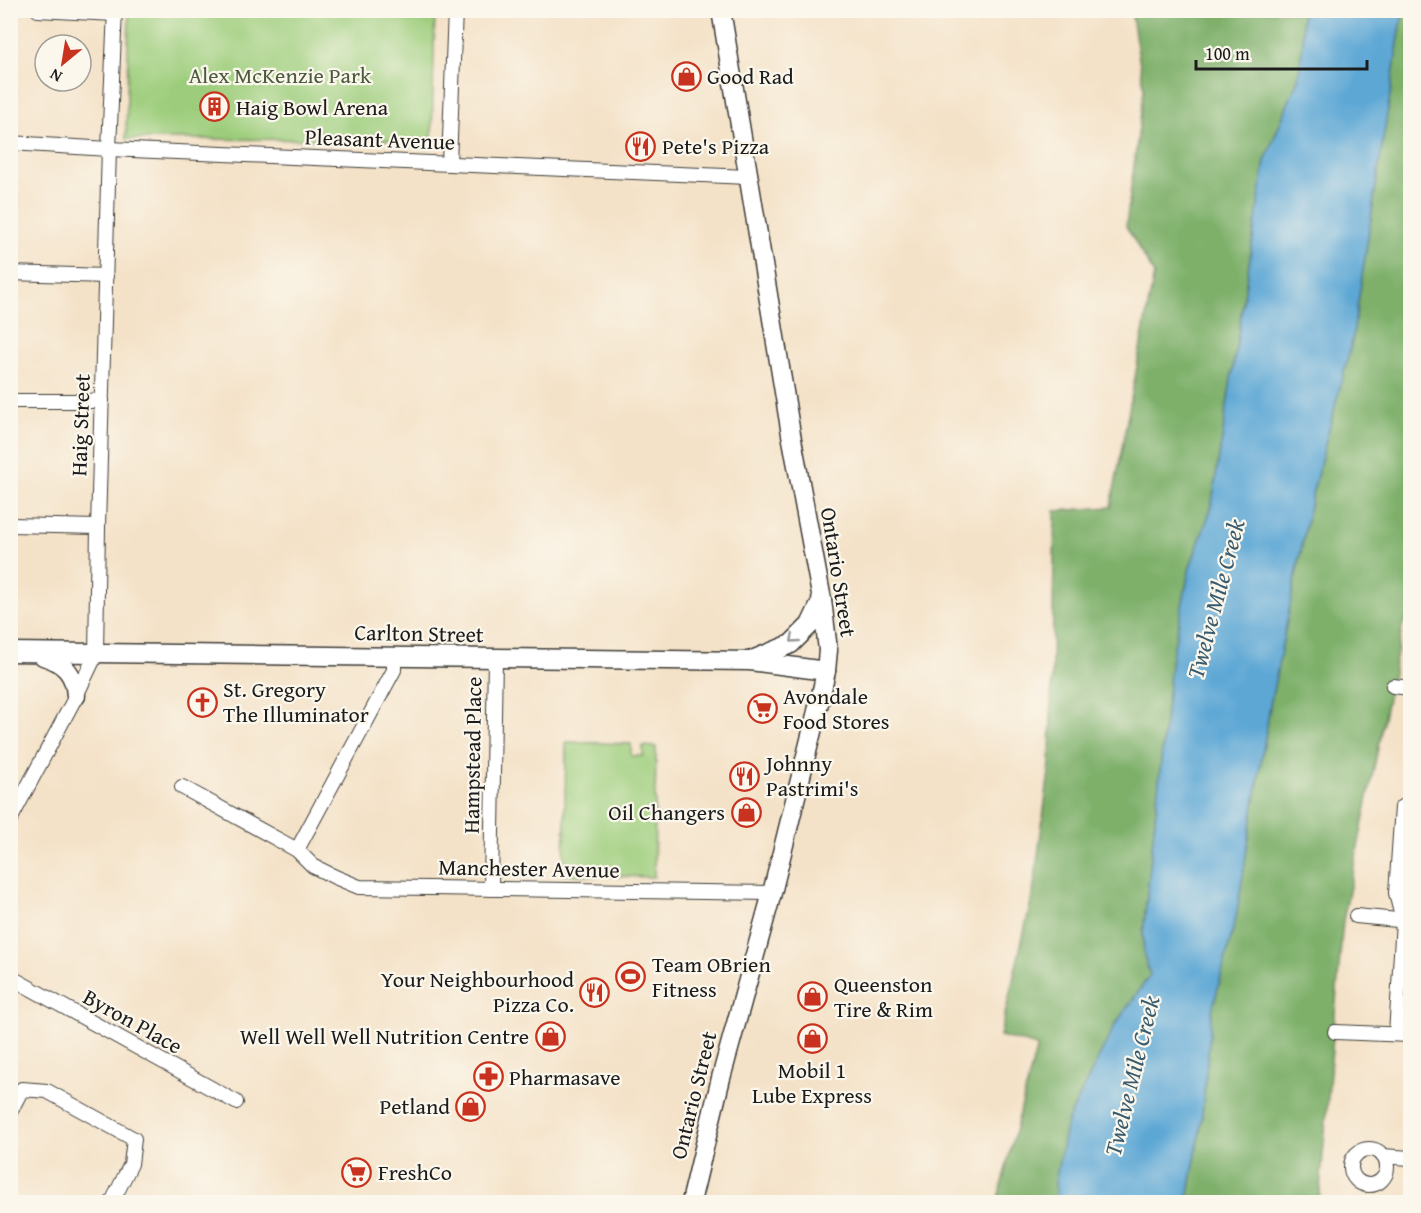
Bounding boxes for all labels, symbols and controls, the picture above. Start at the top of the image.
north arrow [33,33,93,93]
scale bar [1196,33,1367,71]
text: 100 m [1205,40,1250,67]
park label: Alex McKenzie Park [189,59,372,91]
shop icon: Good Rad [670,60,702,92]
place label: Good Rad [707,60,794,92]
text: N [45,63,66,89]
building icon: Haig Bowl Arena [199,91,231,123]
place label: Haig Bowl Arena [236,91,389,123]
street label: Pleasant Avenue [304,120,456,158]
restaurant icon: Pete's Pizza [625,130,657,162]
place label: Pete's Pizza [662,130,770,162]
street label: Haig Street [62,373,98,477]
street label: Ontario Street [813,505,865,639]
water label: Twelve Mile Creek [1177,515,1254,683]
street label: Carlton Street [354,616,484,650]
one-way arrow [790,632,801,643]
place label: St. Gregory The Illuminator [223,673,369,730]
street label: Hampstead Place [455,676,489,834]
place label: Avondale Food Stores [783,680,889,737]
church icon: St. Gregory The Illuminator [186,686,218,718]
supermarket icon: Avondale Food Stores [746,693,778,725]
place label: Johnny Pastrimi's [763,747,859,804]
restaurant icon: Johnny Pastrimi's [729,760,761,792]
place label: Oil Changers [608,796,725,828]
shop icon: Oil Changers [730,796,762,828]
street label: Manchester Avenue [438,850,620,886]
place label: Team OBrien Fitness [652,948,771,1005]
sports icon: Team OBrien Fitness [615,961,647,993]
place label: Your Neighbourhood Pizza Co. [381,963,574,1020]
place label: Queenston Tire & Rim [834,968,933,1025]
restaurant icon: Your Neighbourhood Pizza Co. [579,976,611,1008]
street label: Byron Place [78,981,188,1061]
shop icon: Queenston Tire & Rim [797,981,829,1013]
water label: Twelve Mile Creek [1095,992,1168,1160]
place label: Well Well Well Nutrition Centre [240,1020,529,1052]
shop icon: Well Well Well Nutrition Centre [534,1020,566,1052]
shop icon: Mobil 1 Lube Express [796,1022,828,1054]
street label: Ontario Street [662,1027,724,1162]
place label: Mobil 1 Lube Express [752,1054,872,1111]
pharmacy icon: Pharmasave [472,1061,504,1093]
place label: Pharmasave [509,1061,621,1093]
place label: Petland [379,1090,450,1122]
shop icon: Petland [455,1090,487,1122]
supermarket icon: FreshCo [341,1156,373,1188]
place label: FreshCo [378,1156,452,1188]

